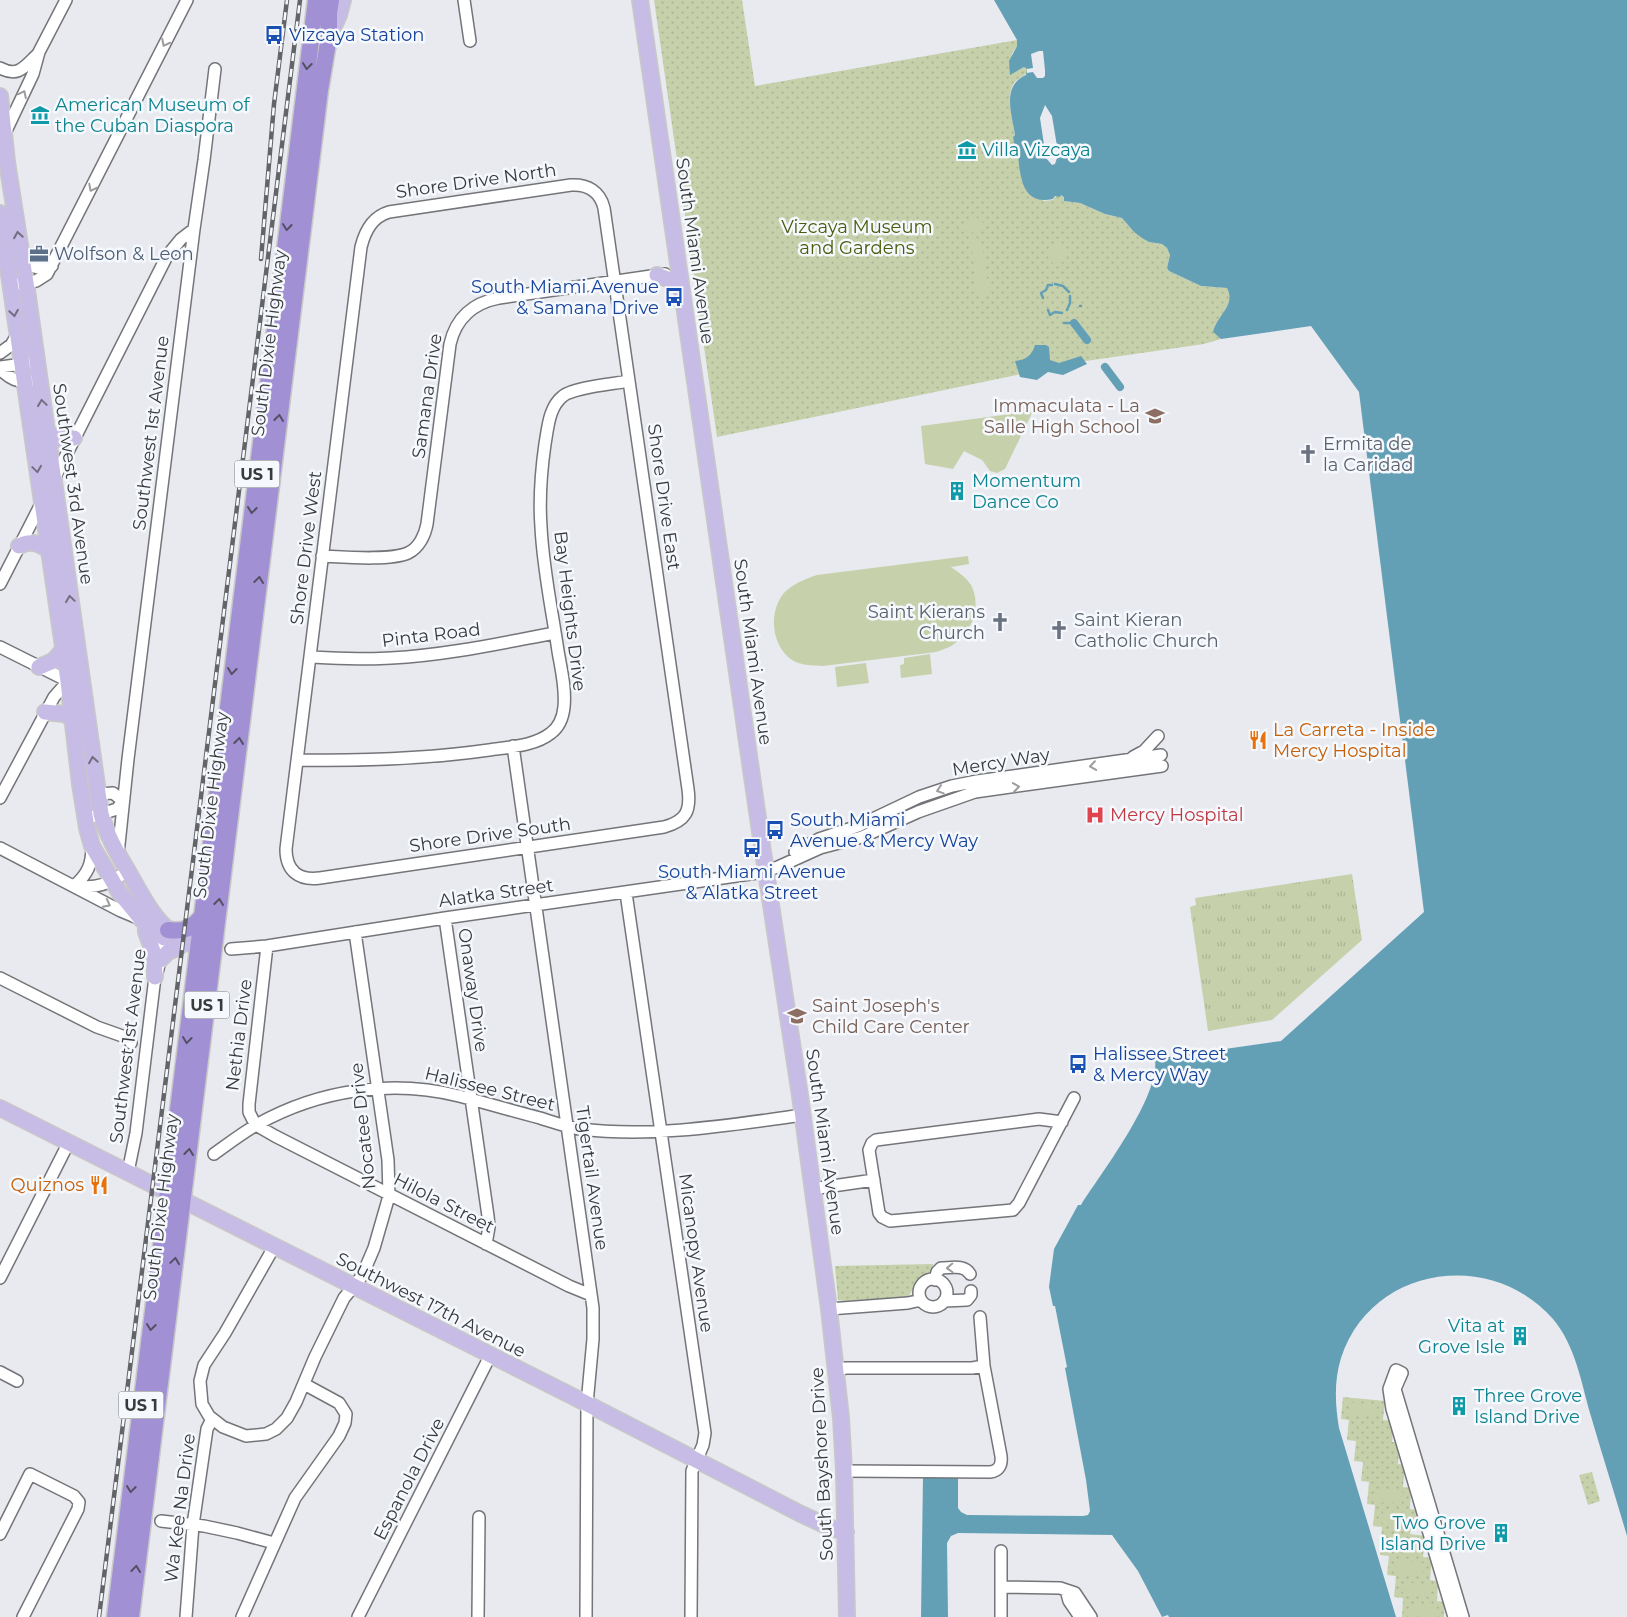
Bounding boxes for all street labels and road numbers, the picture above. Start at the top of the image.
street label: South Miami Avenue [671,156,719,346]
street label: Shore Drive North [394,159,558,203]
street label: South Dixie Highway [247,248,291,437]
street label: Samana Drive [407,332,447,460]
street label: Southwest 1st Avenue [128,334,174,532]
street label: Southwest 3rd Avenue [48,382,98,586]
street label: Shore Drive East [643,422,685,572]
road number: US 1 [234,460,280,488]
street label: Shore Drive West [286,470,326,626]
street label: Bay Heights Drive [549,530,591,692]
street label: South Miami Avenue [729,557,777,747]
street label: Pinta Road [380,618,482,652]
street label: South Dixie Highway [189,710,233,899]
street label: Mercy Way [951,743,1052,781]
street label: Shore Drive South [408,813,572,857]
street label: Alatka Street [437,874,555,912]
street label: Onaway Drive [453,927,493,1054]
street label: Southwest 1st Avenue [105,947,151,1145]
street label: Nethia Drive [221,978,257,1092]
road number: US 1 [184,992,230,1018]
street label: South Miami Avenue [801,1047,849,1237]
street label: Nocatee Drive [345,1061,381,1190]
street label: Halissee Street [423,1062,557,1116]
street label: Tigertail Avenue [571,1104,613,1252]
street label: South Dixie Highway [139,1112,183,1301]
street label: Hilola Street [390,1168,498,1238]
street label: Micanopy Avenue [674,1172,718,1334]
street label: Southwest 17th Avenue [332,1248,530,1363]
street label: South Bayshore Drive [806,1366,838,1561]
road number: US 1 [118,1392,164,1418]
street label: Espanola Drive [369,1414,449,1544]
street label: Wa Kee Na Drive [160,1432,200,1584]

